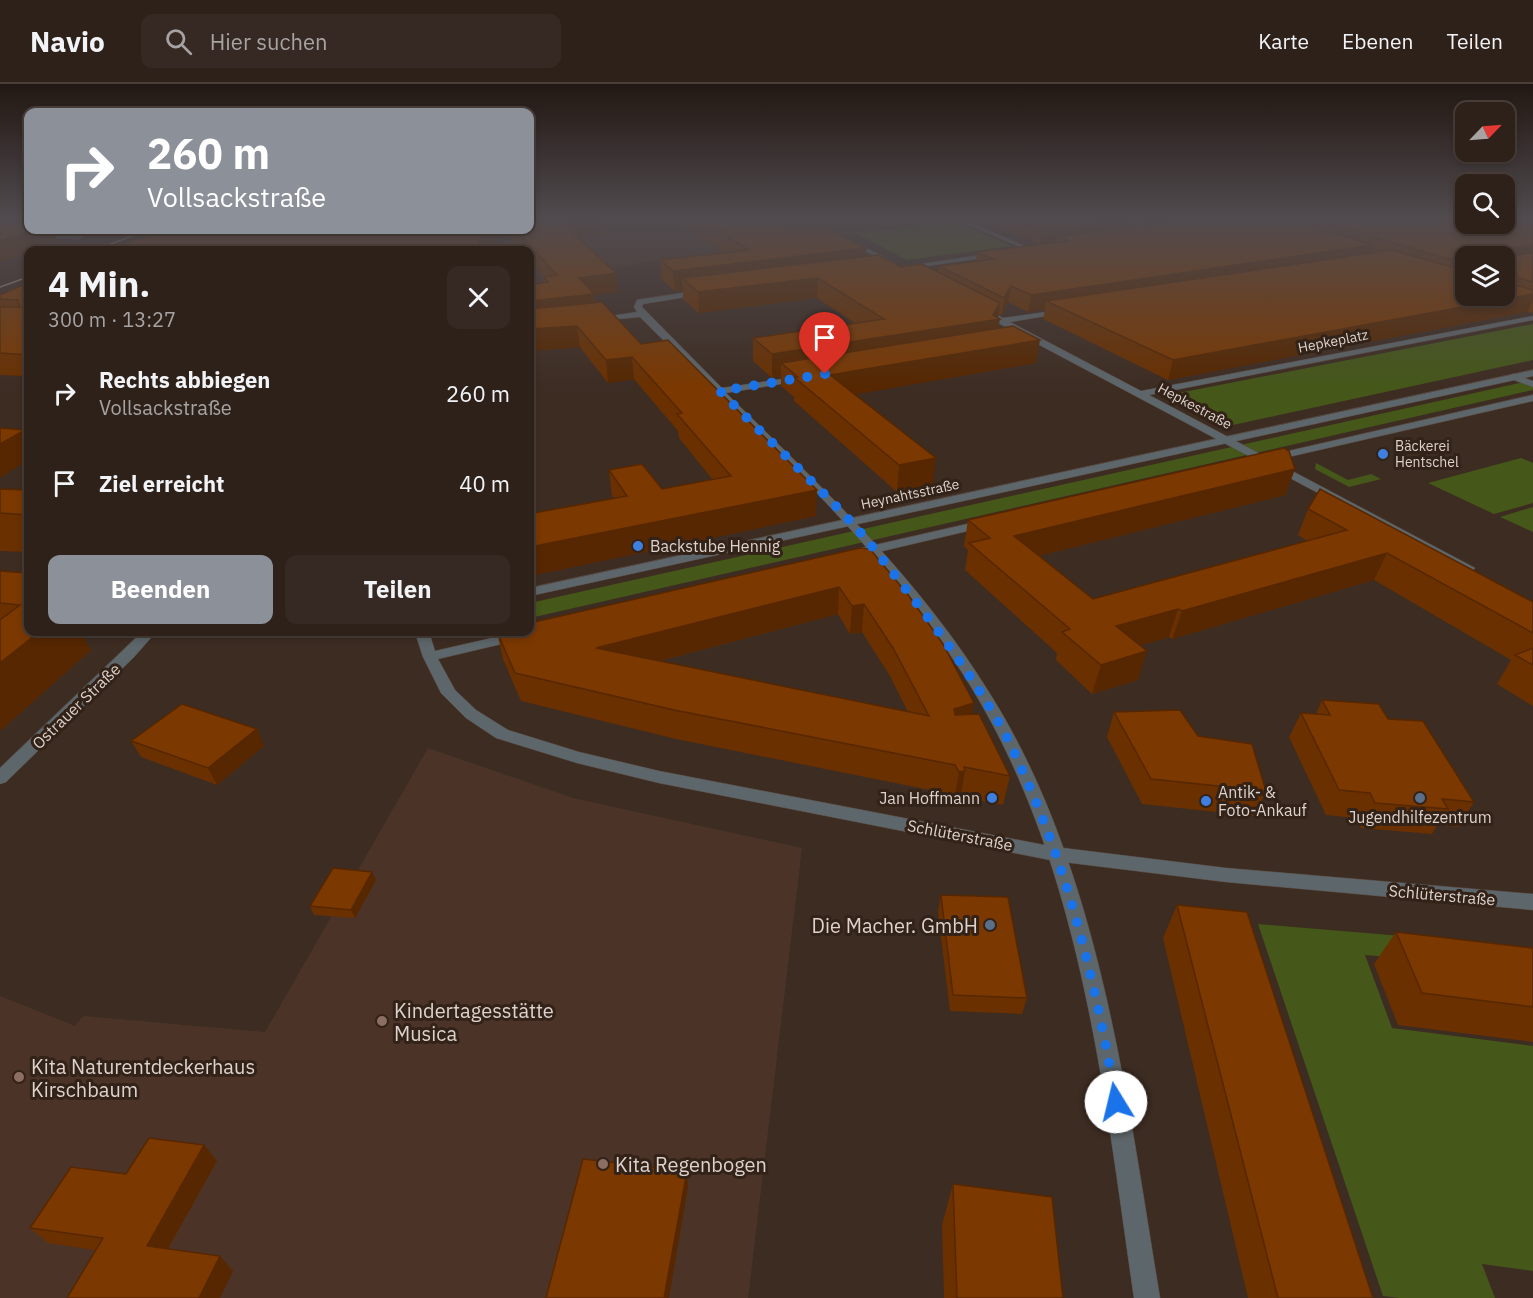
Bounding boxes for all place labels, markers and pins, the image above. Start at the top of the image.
pin [799,312,850,374]
place label: Bäckerei Hentschel [1395,437,1459,471]
marker: Bäckerei Hentschel [1376,447,1390,461]
place label: Backstube Hennig [650,536,781,556]
marker: Backstube Hennig [631,539,645,553]
place label: Antik- & Foto-Ankauf [1218,782,1307,820]
place label: Jan Hoffmann [879,788,980,808]
marker: Jan Hoffmann [985,791,999,805]
marker: Jugendhilfezentrum [1413,791,1427,805]
marker: Antik- & Foto-Ankauf [1199,794,1213,808]
place label: Jugendhilfezentrum [1348,807,1492,827]
place label: Die Macher. GmbH [812,912,978,939]
marker: Die Macher. GmbH [983,918,997,932]
place label: Kindertagesstätte Musica [394,997,554,1047]
marker: Kindertagesstätte Musica [375,1014,389,1028]
place label: Kita Naturentdeckerhaus Kirschbaum [31,1053,255,1103]
marker: Kita Naturentdeckerhaus Kirschbaum [12,1070,26,1084]
place label: Kita Regenbogen [615,1151,767,1178]
marker: Kita Regenbogen [596,1157,610,1171]

